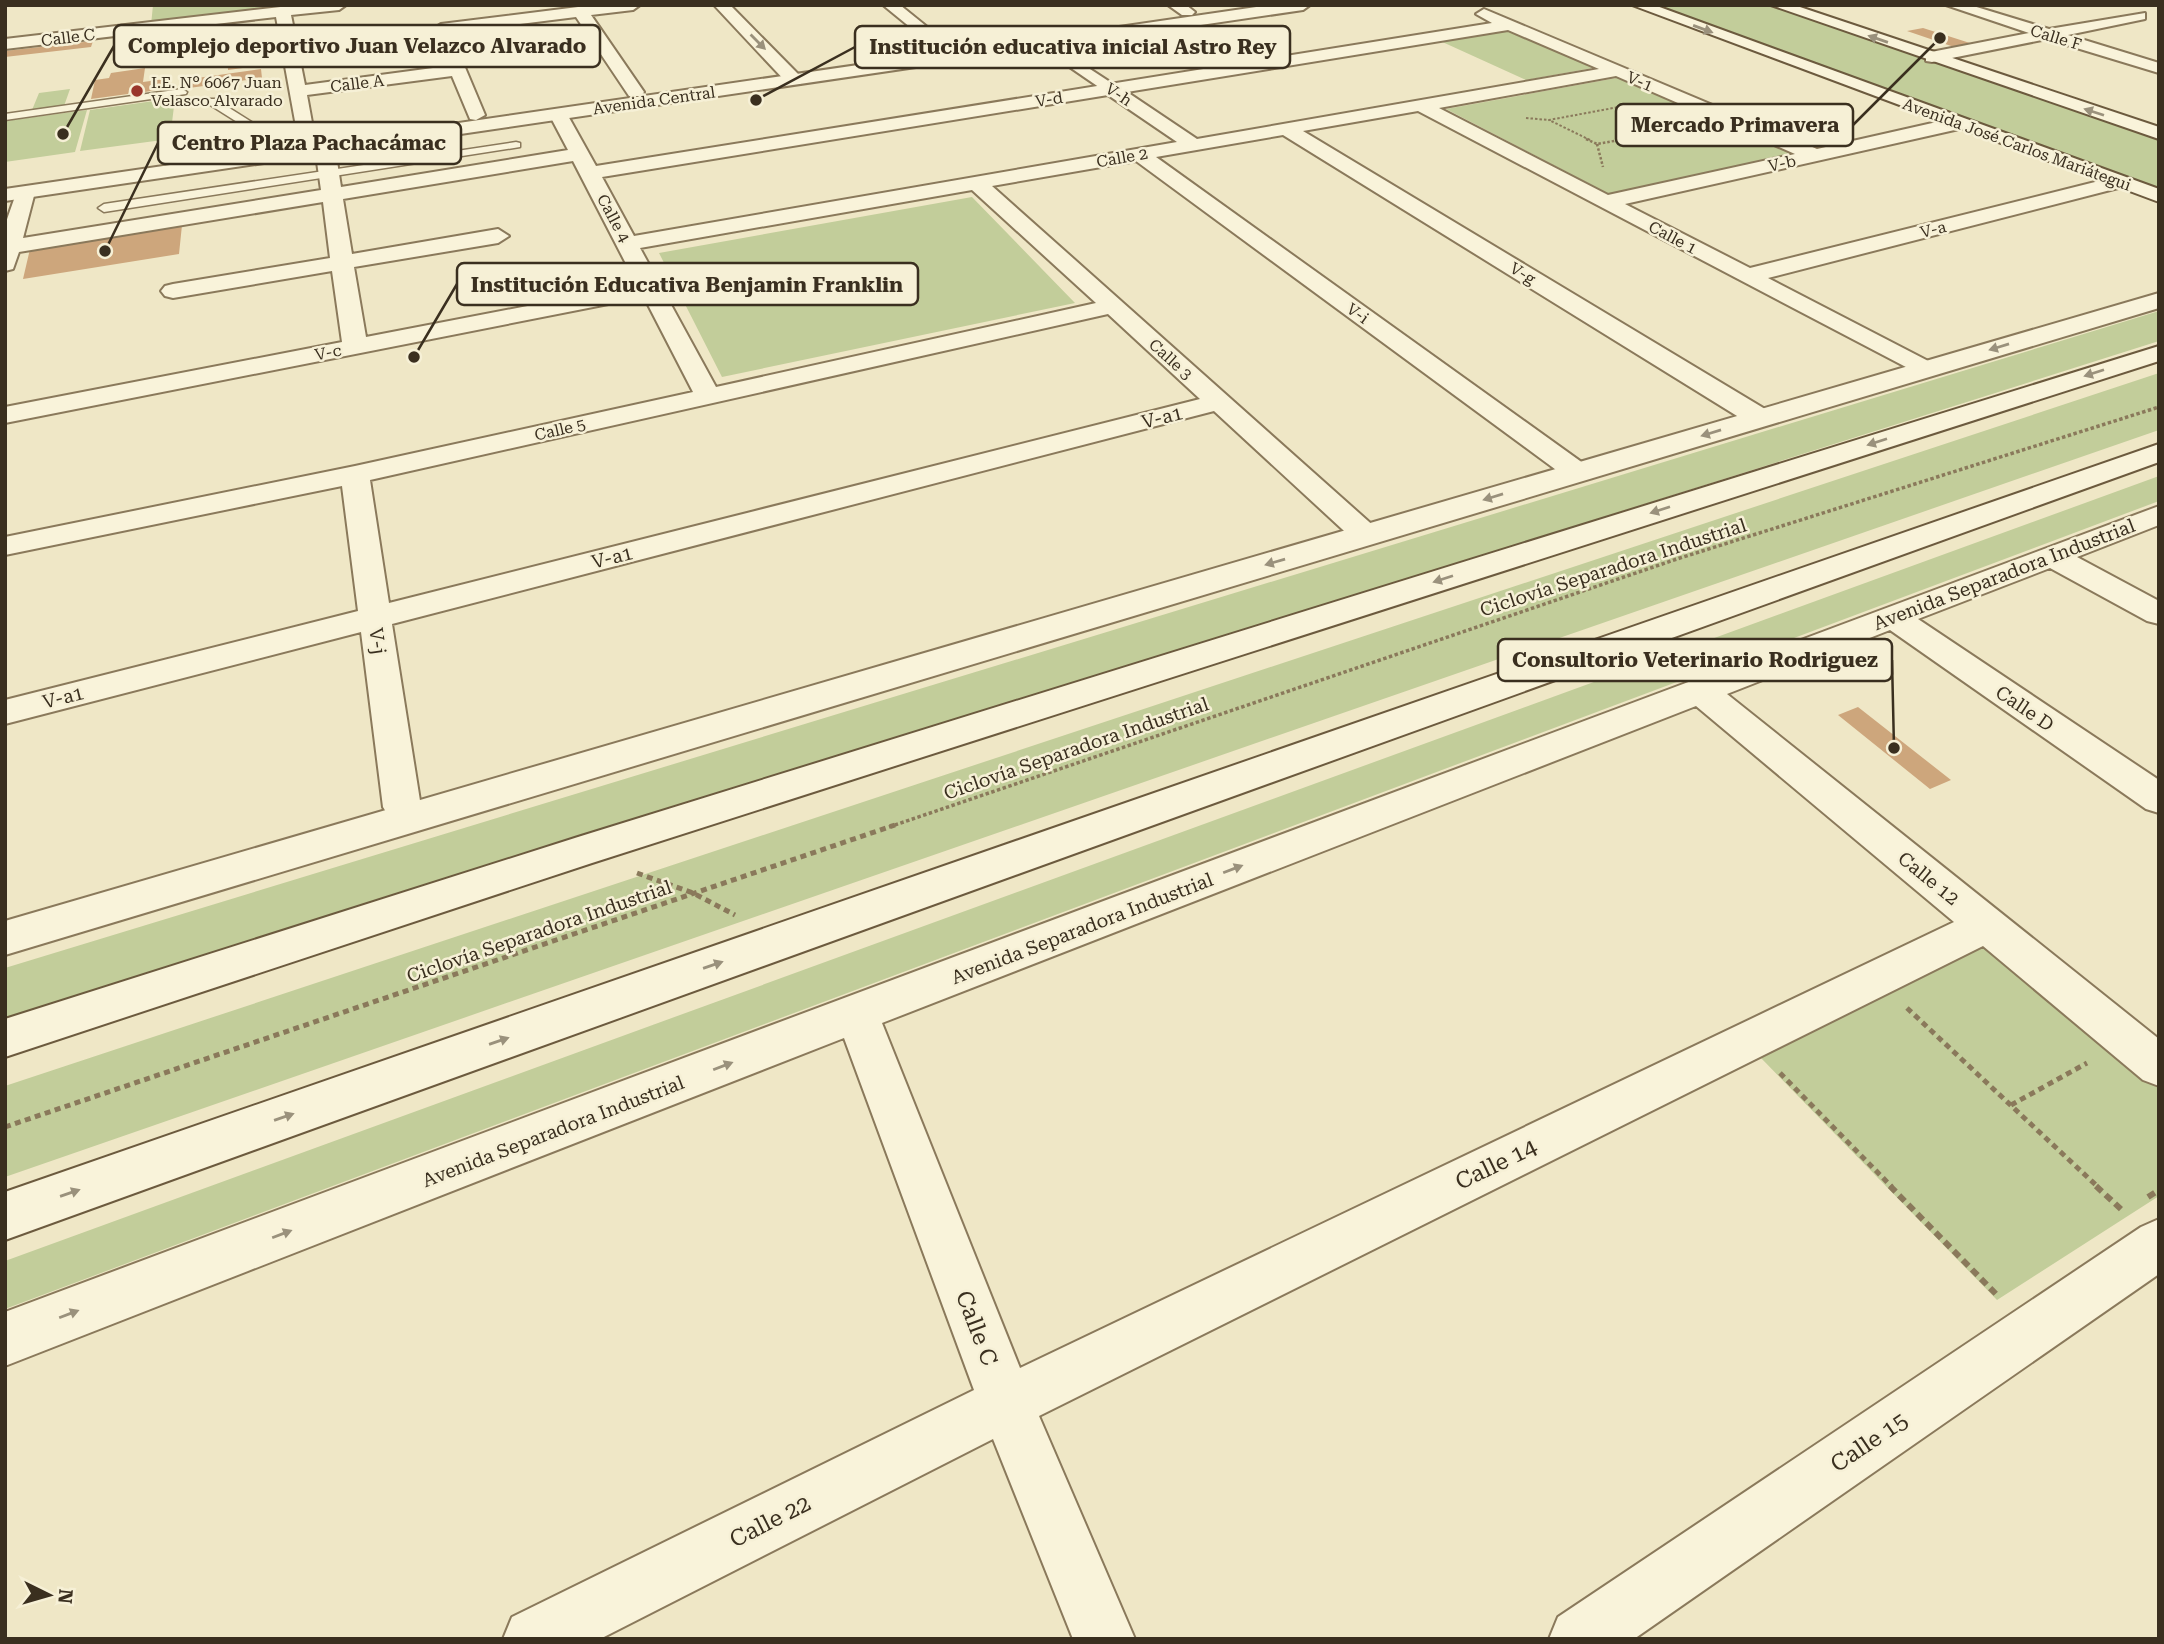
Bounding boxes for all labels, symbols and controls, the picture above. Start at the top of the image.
street label: Calle F [2028,21,2084,54]
one-way arrow [1693,24,1714,35]
street label: Calle C [40,25,96,50]
callout: Complejo deportivo Juan Velazco Alvarado [114,25,600,67]
callout: Institución educativa inicial Astro Rey [855,26,1290,68]
one-way arrow [1868,33,1889,44]
text: Complejo deportivo Juan Velazco Alvarado [128,34,586,58]
one-way arrow [750,34,766,50]
text: Institución educativa inicial Astro Rey [869,35,1277,59]
street label: V-1 [1624,68,1656,95]
street label: Calle A [329,71,386,96]
place label: I.E. N° 6067 Juan Velasco Alvarado [151,73,283,110]
street label: V-h [1102,79,1136,110]
street label: Avenida Central [592,82,717,118]
marker: I.E. N° 6067 Juan Velasco Alvarado [129,83,145,99]
street label: V-d [1034,88,1064,111]
street label: Avenida José Carlos Mariátegui [1900,94,2134,195]
callout: Mercado Primavera [1616,104,1853,146]
one-way arrow [2083,106,2104,116]
text: Mercado Primavera [1631,113,1840,137]
callout: Centro Plaza Pachacámac [158,122,461,164]
text: Centro Plaza Pachacámac [172,131,446,155]
street label: Calle 2 [1095,144,1149,171]
street label: V-b [1766,151,1798,176]
street label: Calle 4 [593,191,634,246]
street label: Calle 1 [1645,217,1700,258]
street label: V-a [1918,217,1948,242]
street label: V-g [1506,258,1540,289]
callout: Institución Educativa Benjamin Franklin [457,263,918,305]
text: Institución Educativa Benjamin Franklin [471,273,903,297]
street label: V-i [1343,299,1372,328]
street label: Calle 3 [1145,335,1196,384]
street label: V-c [313,341,343,364]
one-way arrow [1989,343,2010,353]
one-way arrow [2083,369,2104,379]
street label: V-a1 [1139,401,1185,434]
street label: Calle 5 [533,414,588,445]
one-way arrow [1700,428,1721,438]
one-way arrow [1866,437,1887,448]
one-way arrow [1482,493,1503,503]
one-way arrow [1649,506,1670,516]
street label: Ciclovía Separadora Industrial [1477,513,1749,621]
street label: Avenida Separadora Industrial [1870,514,2138,635]
street label: V-a1 [589,541,635,574]
one-way arrow [1264,558,1285,568]
one-way arrow [1432,574,1453,585]
street label: V-j [364,626,391,656]
callout: Consultorio Veterinario Rodriguez [1498,639,1892,681]
text: Consultorio Veterinario Rodriguez [1512,648,1878,672]
street label: V-a1 [40,681,86,714]
street label: Calle D [1991,681,2058,736]
street label: Ciclovía Separadora Industrial [941,692,1212,805]
street label: Calle 12 [1893,847,1964,910]
one-way arrow [1222,864,1243,875]
street label: Avenida Separadora Industrial [948,868,1216,989]
street label: Ciclovía Separadora Industrial [404,875,675,988]
one-way arrow [703,960,724,971]
one-way arrow [488,1035,509,1046]
one-way arrow [713,1060,734,1071]
street label: Avenida Separadora Industrial [419,1071,687,1192]
one-way arrow [274,1111,295,1122]
street label: Calle 14 [1451,1133,1542,1196]
one-way arrow [59,1187,80,1198]
one-way arrow [271,1228,292,1239]
street label: Calle C [950,1287,1003,1369]
one-way arrow [59,1309,80,1320]
street label: Calle 15 [1826,1407,1913,1478]
street label: Calle 22 [725,1490,815,1553]
north arrow [14,1560,84,1630]
text: N [53,1588,78,1605]

